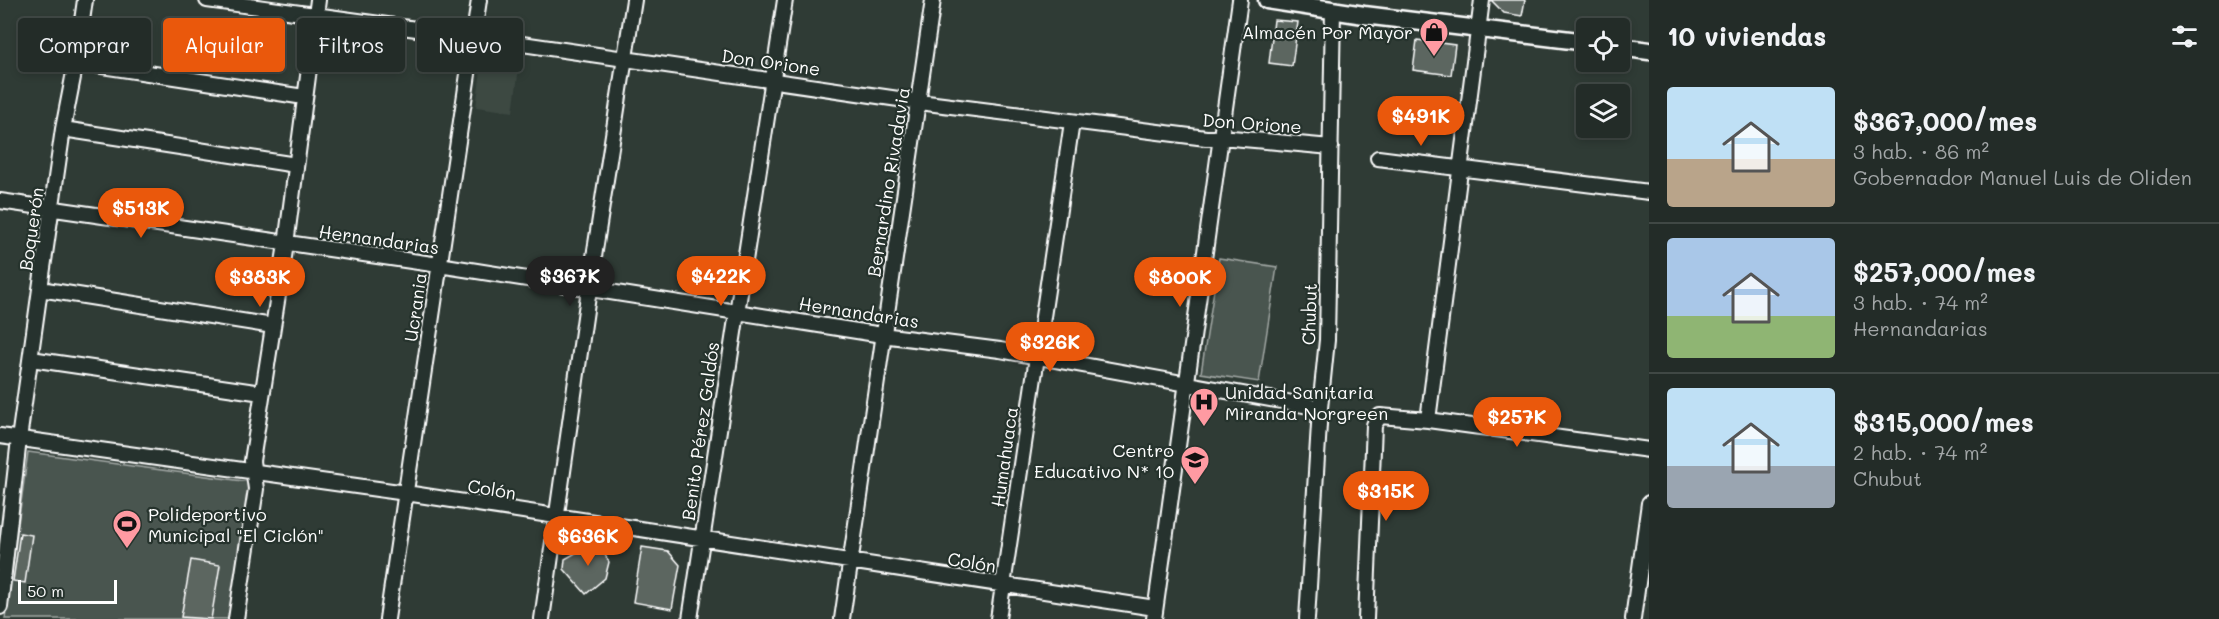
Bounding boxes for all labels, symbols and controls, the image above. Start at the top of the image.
shop icon: Almacén Por Mayor [1418,16,1450,58]
chip: Comprar [18,18,151,72]
chip: Alquilar [163,18,285,72]
chip: Filtros [297,18,405,72]
chip: Nuevo [417,18,523,72]
map controls [1576,18,1630,138]
button: locate [1576,18,1630,72]
text: 10 viviendas [1667,19,1826,53]
place label: Almacén Por Mayor [1242,20,1413,44]
icon: filters [2168,20,2201,53]
street label: Don Orione [720,43,822,81]
button: layers [1576,84,1630,138]
street label: Bernardino Rivadavia [861,86,915,278]
pin: $491K [1379,96,1463,147]
text: $491K [1391,102,1451,128]
text: $367,000/mes [1853,104,2037,138]
street label: Don Orione [1202,108,1302,138]
icon: home [1715,111,1787,183]
text: 3 hab. · 86 m² [1853,138,1989,164]
text: Gobernador Manuel Luis de Oliden [1853,164,2192,190]
street label: Boquerón [13,186,49,272]
pin: $513K [99,188,183,239]
text: $513K [112,194,170,220]
street label: Hernandarias [317,219,441,259]
text: $257,000/mes [1853,255,2036,289]
pin: $367K [528,256,612,307]
pin: $422K [679,256,763,307]
pin: $383K [218,257,302,308]
pin: $800K [1138,257,1222,308]
text: $367K [540,262,600,288]
text: $422K [691,262,751,288]
icon: home [1715,262,1787,334]
text: $383K [229,263,291,289]
text: $800K [1148,263,1212,289]
street label: Ucrania [398,271,432,343]
street label: Chubut [1296,283,1322,345]
text: 3 hab. · 74 m² [1853,289,1988,315]
street label: Hernandarias [797,291,921,333]
text: Hernandarias [1853,315,1988,341]
pin: $326K [1008,322,1092,373]
text: $326K [1020,328,1080,354]
street label: Benito Pérez Galdós [676,340,724,522]
place label: Unidad Sanitaria Miranda Norgreen [1225,380,1388,425]
hospital icon: Unidad Sanitaria Miranda Norgreen [1188,386,1220,428]
pin: $257K [1475,397,1559,448]
text: $257K [1487,403,1547,429]
street label: Humahuaca [985,405,1023,509]
text: $315,000/mes [1853,405,2034,439]
icon: home [1715,412,1787,484]
place label: Centro Educativo N* 10 [1034,438,1174,483]
text: 2 hab. · 74 m² [1853,439,1987,465]
school or university icon: Centro Educativo N* 10 [1179,444,1211,486]
text: Chubut [1853,465,1922,491]
pin: $315K [1344,471,1428,522]
street label: Colón [466,473,518,505]
text: $315K [1357,477,1415,503]
place label: Polideportivo Municipal "El Ciclón" [148,502,324,547]
sports icon: Polideportivo Municipal "El Ciclón" [111,508,143,550]
pin: $636K [546,516,630,567]
text: $636K [557,522,619,548]
street label: Colón [946,546,998,578]
scale bar [18,577,117,604]
text: 50 m [27,580,64,601]

